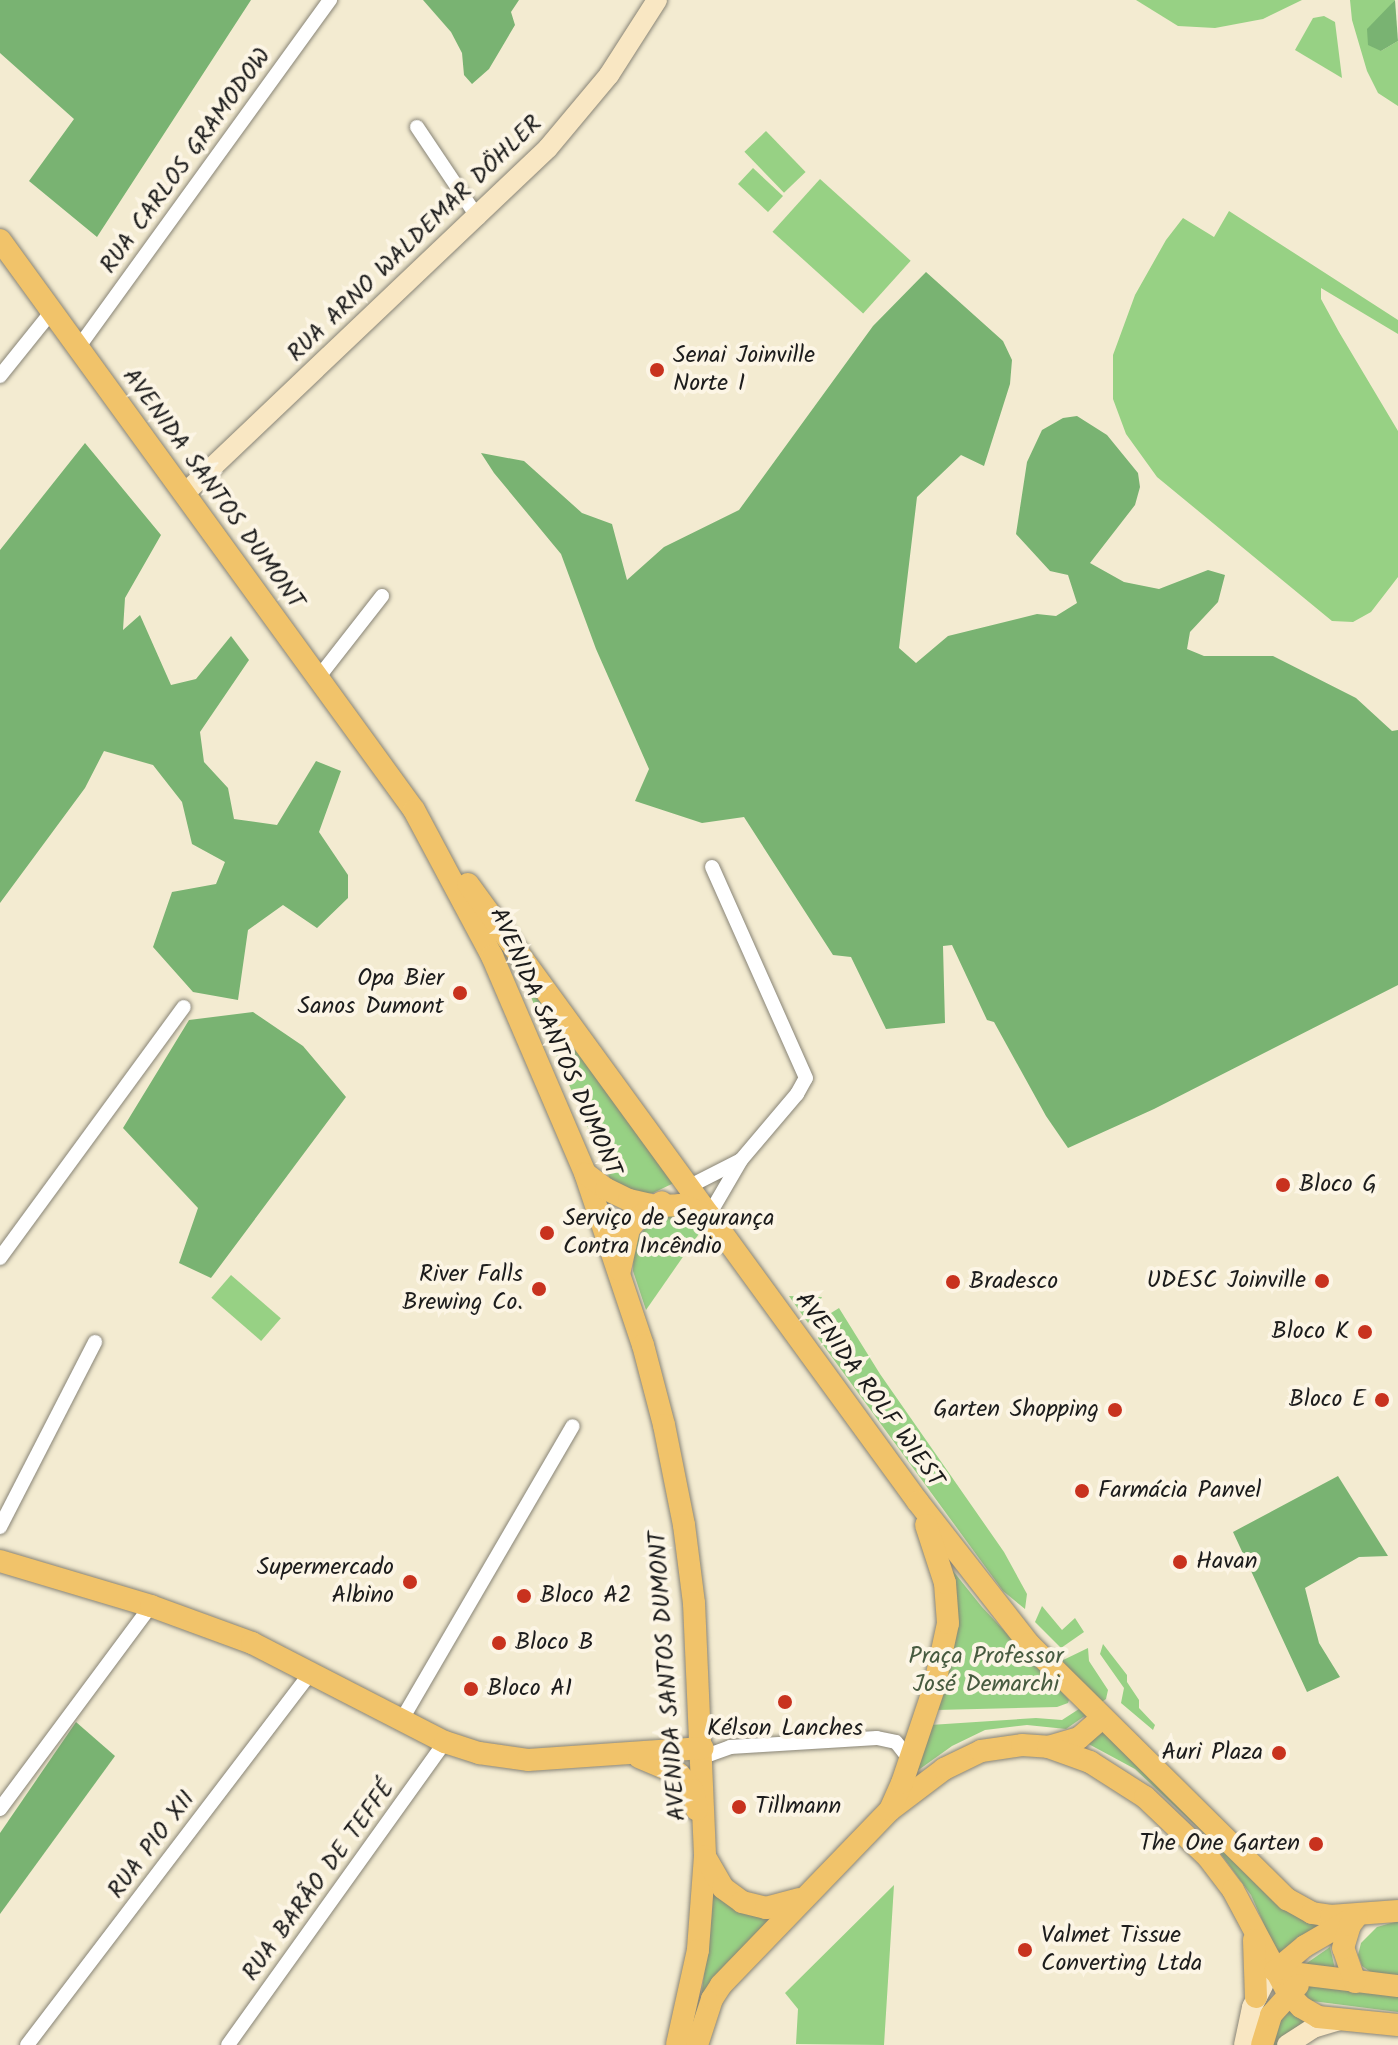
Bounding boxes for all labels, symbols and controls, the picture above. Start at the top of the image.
street label: RUA CARLOS GRAMODOW [95,43,277,279]
street label: RUA ARNO WALDEMAR DÖHLER [282,110,548,368]
place label: Senai Joinville Norte I [673,342,815,398]
marker: Senai Joinville Norte I [648,361,666,379]
street label: AVENIDA SANTOS DUMONT [116,363,310,615]
street label: AVENIDA SANTOS DUMONT [483,903,627,1181]
place label: Opa Bier Sanos Dumont [297,965,444,1021]
marker: Opa Bier Sanos Dumont [451,984,469,1002]
place label: Bloco G [1299,1171,1377,1199]
marker: Bloco G [1274,1176,1292,1194]
place label: Serviço de Segurança Contra Incêndio [563,1205,774,1261]
marker: Serviço de Segurança Contra Incêndio [538,1224,556,1242]
place label: River Falls Brewing Co. [402,1261,523,1317]
place label: UDESC Joinville [1146,1267,1306,1295]
place label: Bradesco [969,1268,1058,1296]
marker: UDESC Joinville [1313,1272,1331,1290]
marker: Bradesco [944,1273,962,1291]
marker: River Falls Brewing Co. [530,1280,548,1298]
street label: AVENIDA ROLF WIEST [788,1287,950,1493]
place label: Bloco K [1272,1318,1349,1346]
marker: Bloco K [1356,1323,1374,1341]
place label: Bloco E [1289,1386,1366,1414]
marker: Bloco E [1373,1391,1391,1409]
place label: Garten Shopping [933,1396,1099,1424]
marker: Garten Shopping [1106,1401,1124,1419]
place label: Farmácia Panvel [1098,1477,1261,1505]
marker: Farmácia Panvel [1073,1482,1091,1500]
street label: AVENIDA SANTOS DUMONT [643,1530,693,1822]
place label: Havan [1196,1548,1258,1576]
marker: Havan [1171,1553,1189,1571]
place label: Supermercado Albino [257,1554,394,1610]
marker: Supermercado Albino [401,1573,419,1591]
place label: Bloco A2 [540,1582,632,1610]
marker: Bloco A2 [515,1587,533,1605]
place label: Bloco B [515,1629,594,1657]
marker: Bloco B [490,1634,508,1652]
park label: Praça Professor José Demarchi [909,1643,1063,1699]
place label: Bloco A1 [487,1675,572,1703]
marker: Bloco A1 [462,1680,480,1698]
marker: Kélson Lanches [776,1693,794,1711]
place label: Kélson Lanches [707,1715,863,1743]
place label: Auri Plaza [1162,1739,1263,1767]
marker: Auri Plaza [1270,1744,1288,1762]
street label: RUA BARÃO DE TEFFÉ [237,1775,401,1987]
street label: RUA PIO XII [102,1786,202,1904]
place label: Tillmann [755,1793,841,1821]
marker: Tillmann [730,1798,748,1816]
place label: The One Garten [1139,1830,1300,1858]
marker: The One Garten [1307,1835,1325,1853]
place label: Valmet Tissue Converting Ltda [1041,1922,1202,1978]
marker: Valmet Tissue Converting Ltda [1016,1941,1034,1959]

